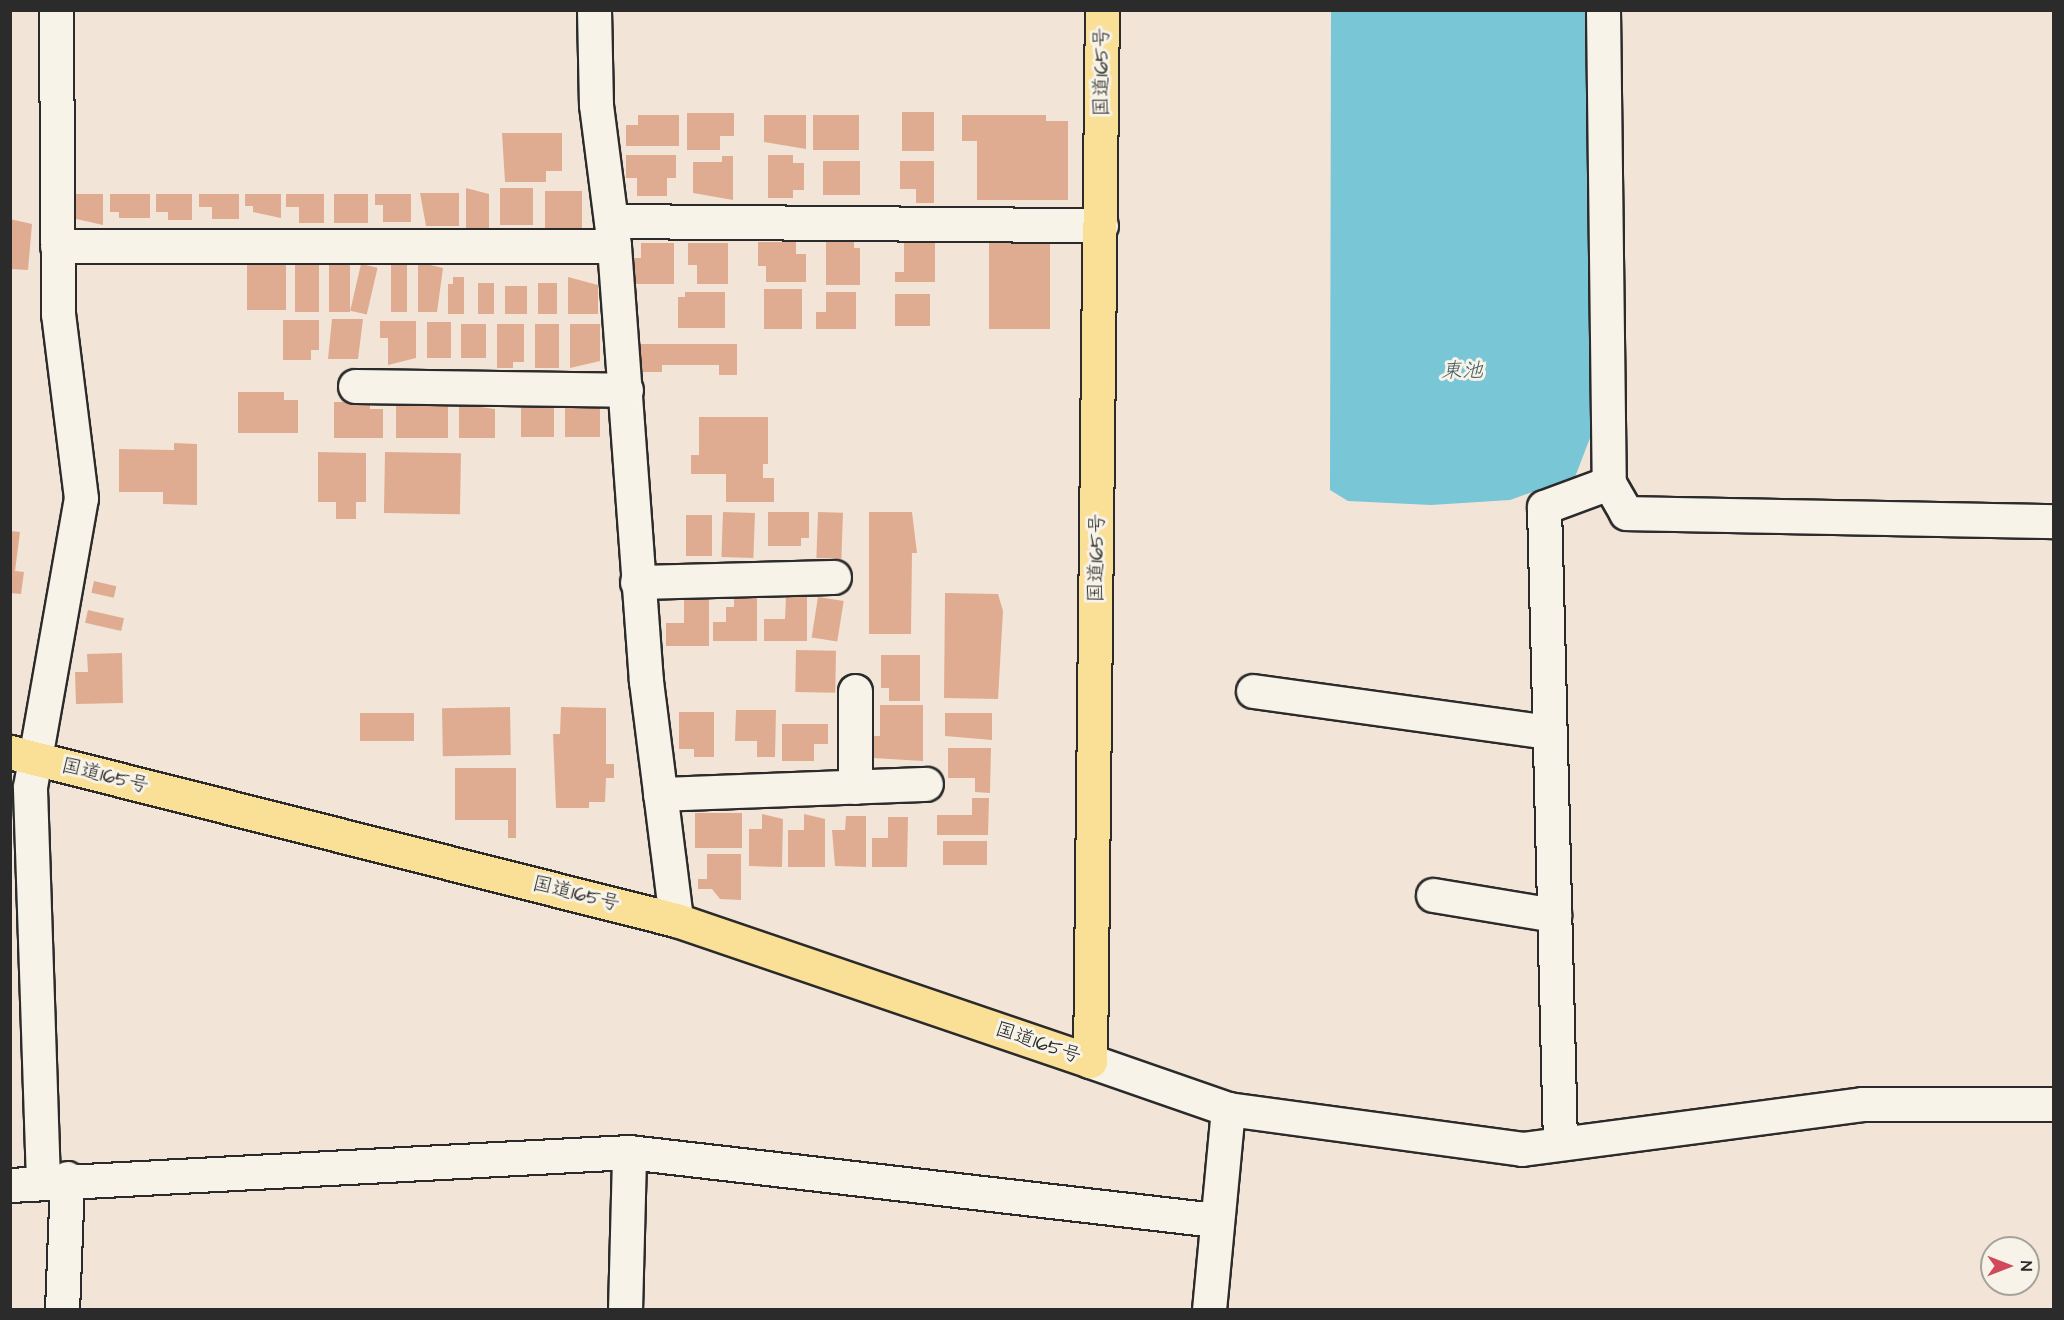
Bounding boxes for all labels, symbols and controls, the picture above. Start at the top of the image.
street label: 国道165号 [1090,27,1114,117]
water label: 東池 [1441,358,1483,384]
street label: 国道165号 [1084,513,1110,603]
street label: 国道165号 [59,754,151,798]
street label: 国道165号 [530,872,622,916]
street label: 国道165号 [992,1017,1084,1069]
north arrow [1980,1236,2040,1296]
text: N [2015,1261,2037,1271]

